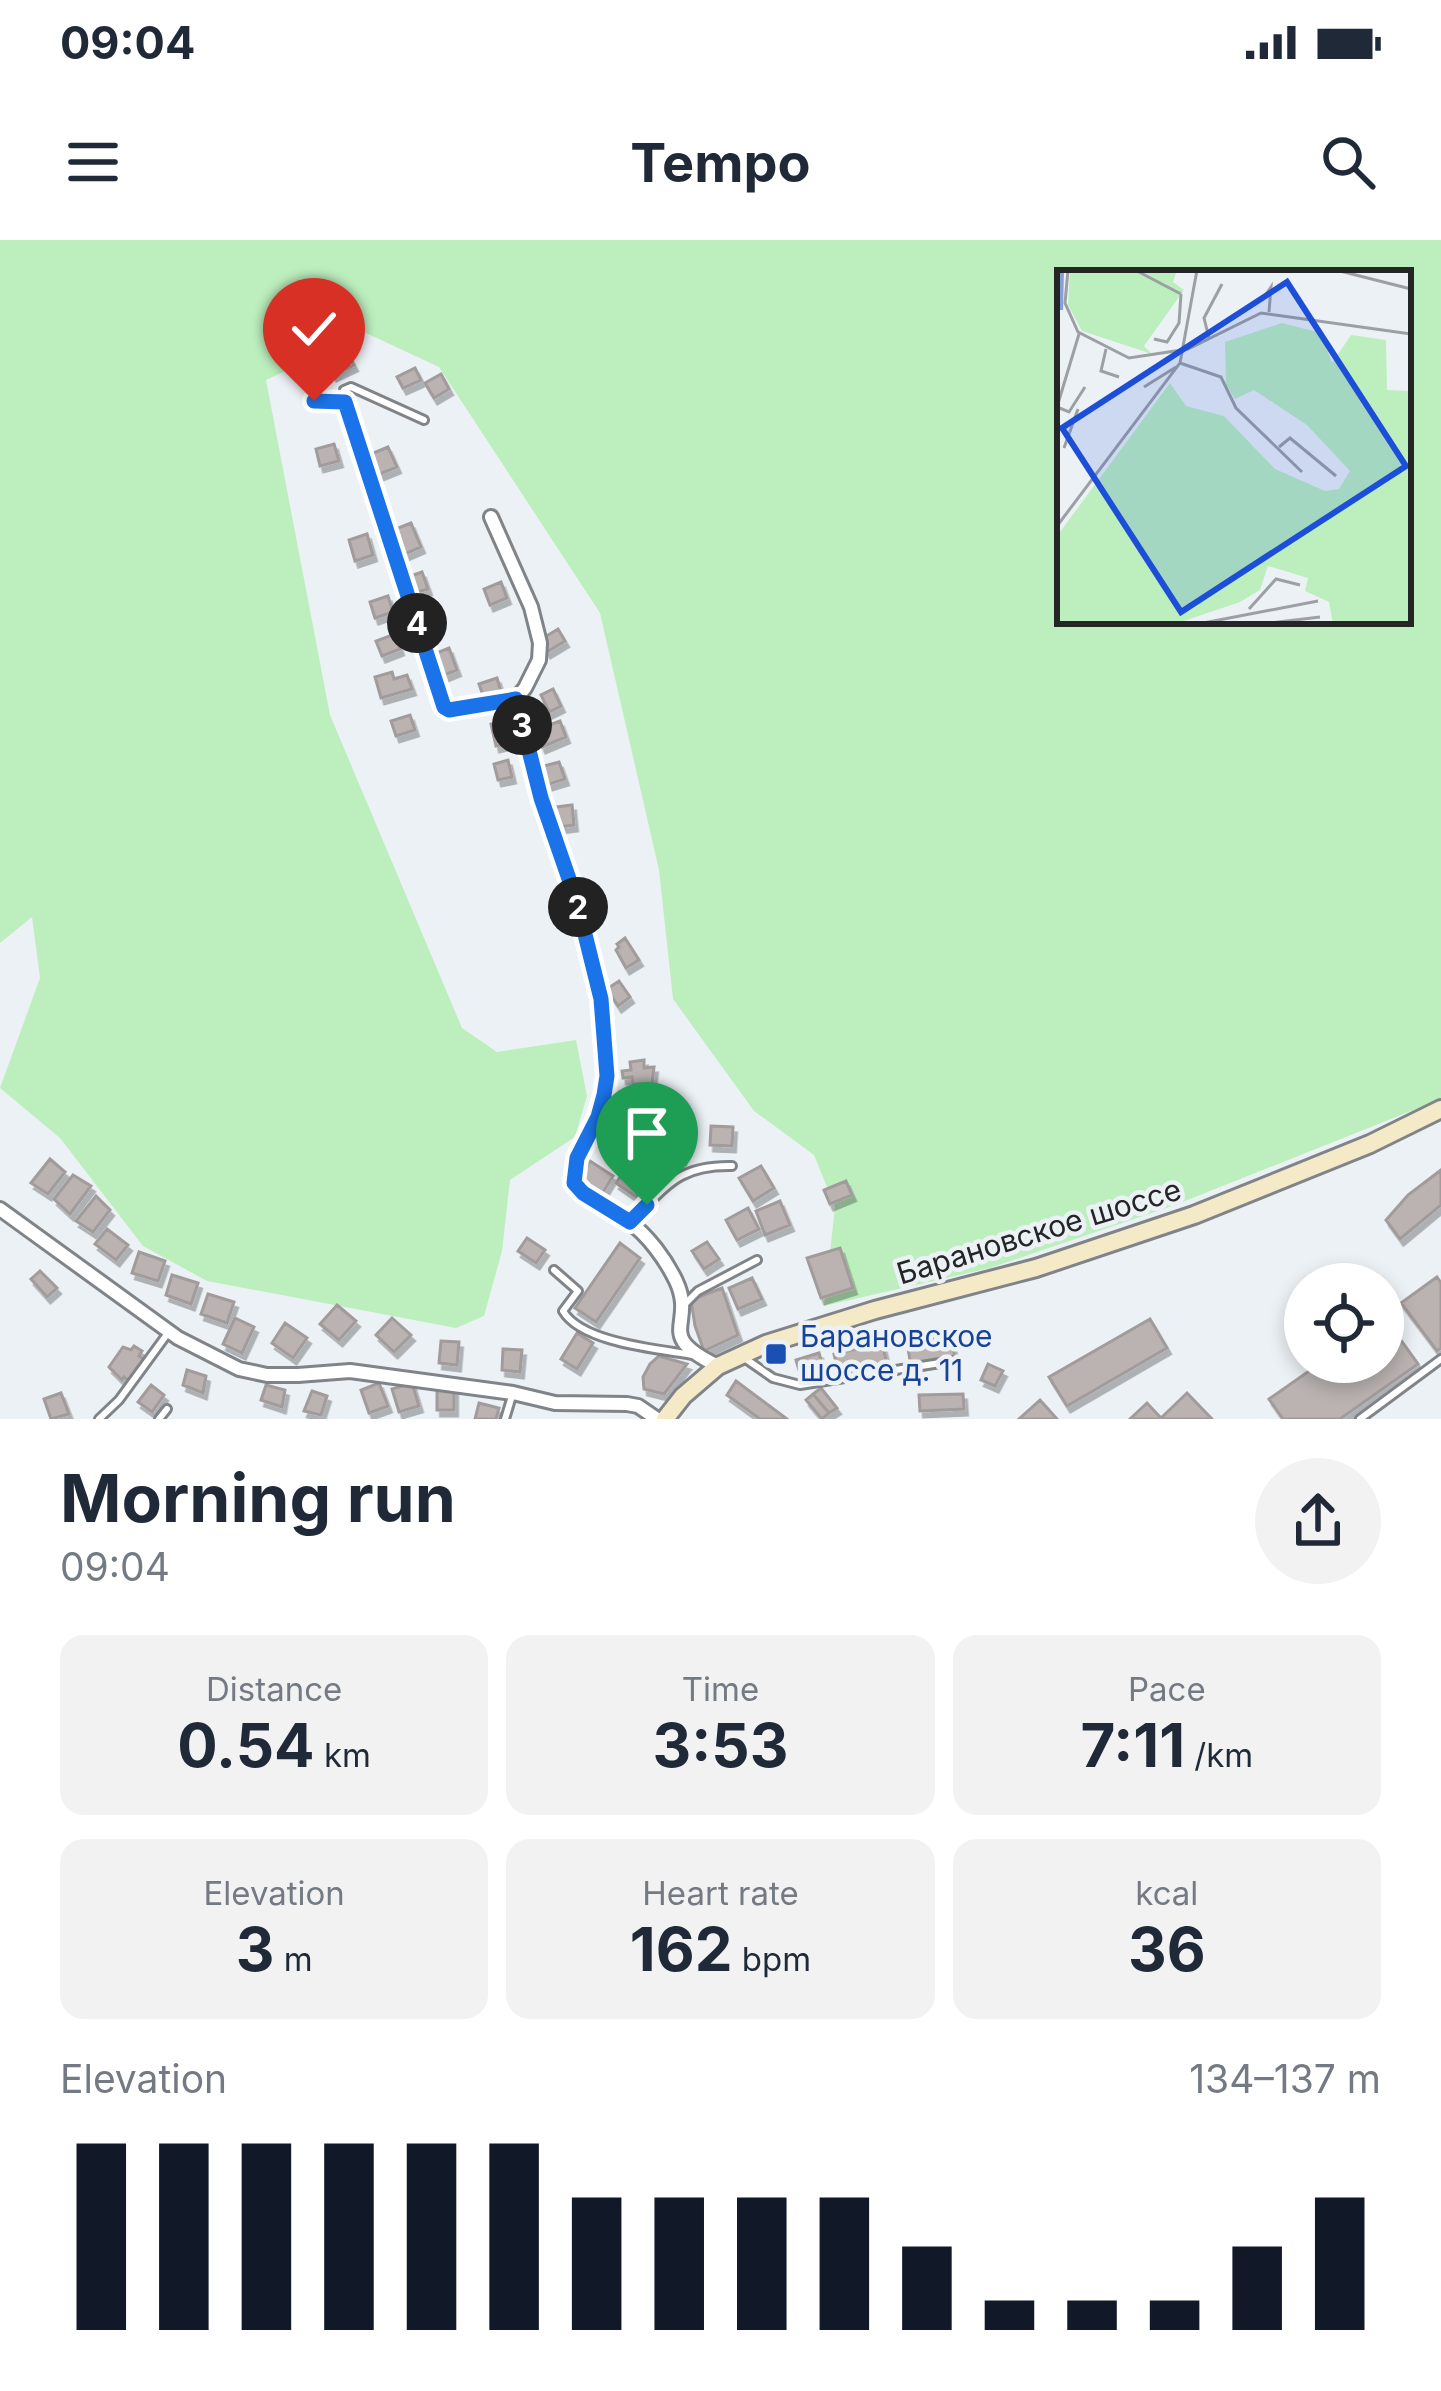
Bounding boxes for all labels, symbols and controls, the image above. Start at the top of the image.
text: 09:04 [60,15,195,70]
icon: menu [60,129,126,195]
icon: search [1315,129,1381,195]
text: Tempo [630,130,811,195]
inset map [1057,270,1411,624]
pin [263,278,365,401]
icon: check [281,296,347,362]
pin: 4 [387,593,447,653]
text: 4 [406,603,428,643]
pin: 3 [492,695,552,755]
text: 3 [511,705,533,745]
pin: 2 [548,877,608,937]
text: 2 [568,887,588,927]
pin [596,1082,698,1205]
icon: arrive [614,1100,680,1166]
street label: Барановское шоссе [892,1171,1185,1291]
map controls [1284,1263,1404,1383]
button: locate [1284,1263,1404,1383]
place label: Барановское шоссе д. 11 [800,1318,993,1388]
marker: Барановское шоссе д. 11 [763,1341,789,1367]
text: Morning run [60,1458,456,1538]
button: share [1255,1458,1381,1584]
text: 09:04 [60,1543,170,1590]
text: Distance [206,1669,342,1709]
text: Time [682,1669,759,1709]
text: Pace [1128,1669,1206,1709]
text: 0.54 [177,1709,315,1781]
text: 3:53 [653,1709,788,1781]
text: 7:11 [1080,1709,1185,1781]
text: km [315,1735,371,1775]
text: /km [1185,1735,1253,1775]
text: Elevation [203,1873,345,1913]
text: Heart rate [642,1873,799,1913]
text: kcal [1135,1873,1198,1913]
text: 3 [236,1913,274,1985]
text: 162 [630,1913,733,1985]
text: 36 [1128,1913,1206,1985]
text: m [274,1939,313,1979]
text: bpm [733,1939,811,1979]
text: Elevation [60,2055,227,2102]
text: 134–137 m [1189,2055,1381,2102]

